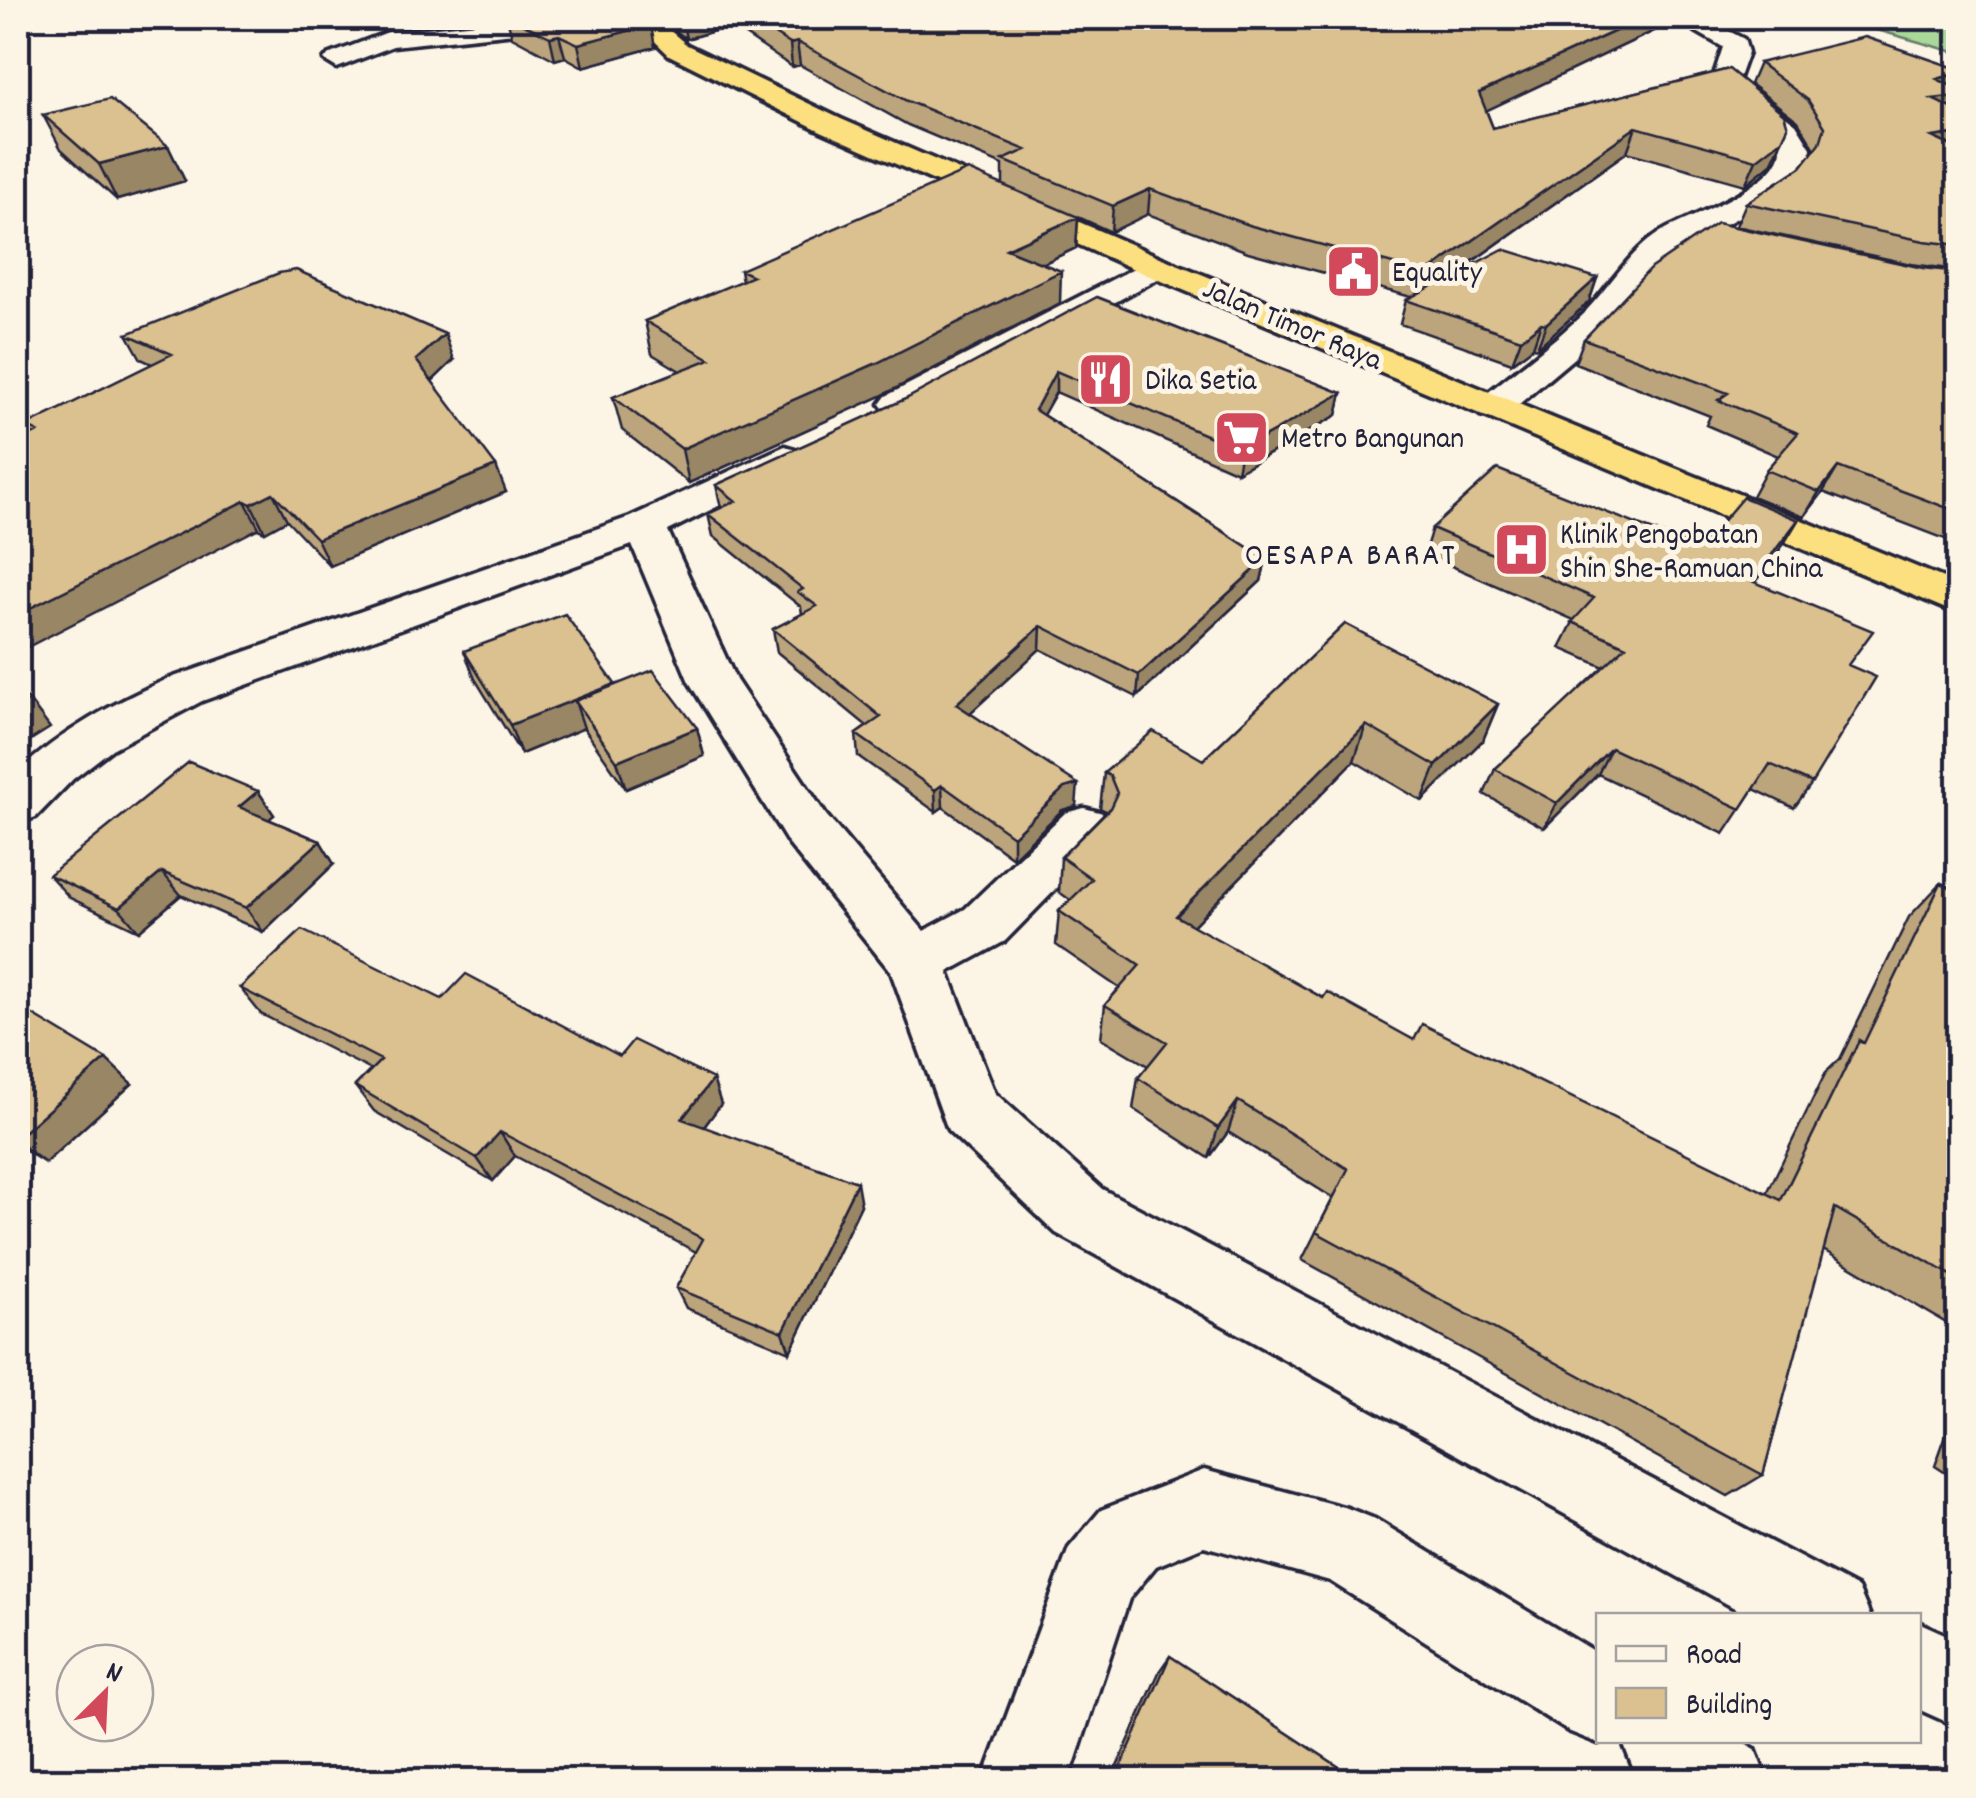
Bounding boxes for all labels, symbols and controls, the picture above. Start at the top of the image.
public building icon: Equality [1323,241,1383,301]
place label: Equality [1392,254,1483,297]
street label: Jalan Timor Raya [1195,270,1389,385]
restaurant icon: Dika Setia [1076,349,1136,409]
place label: Dika Setia [1145,362,1257,405]
supermarket icon: Metro Bangunan [1212,407,1272,467]
place label: Metro Bangunan [1281,420,1464,463]
place label: Klinik Pengobatan Shin She-Ramuan China [1560,516,1824,593]
hospital icon: Klinik Pengobatan Shin She-Ramuan China [1491,520,1551,580]
district label: OESAPA BARAT [1245,535,1457,581]
legend [1596,1613,1921,1743]
text: Road [1686,1636,1742,1679]
north arrow [55,1643,155,1743]
text: N [99,1654,128,1696]
text: Building [1686,1686,1772,1729]

